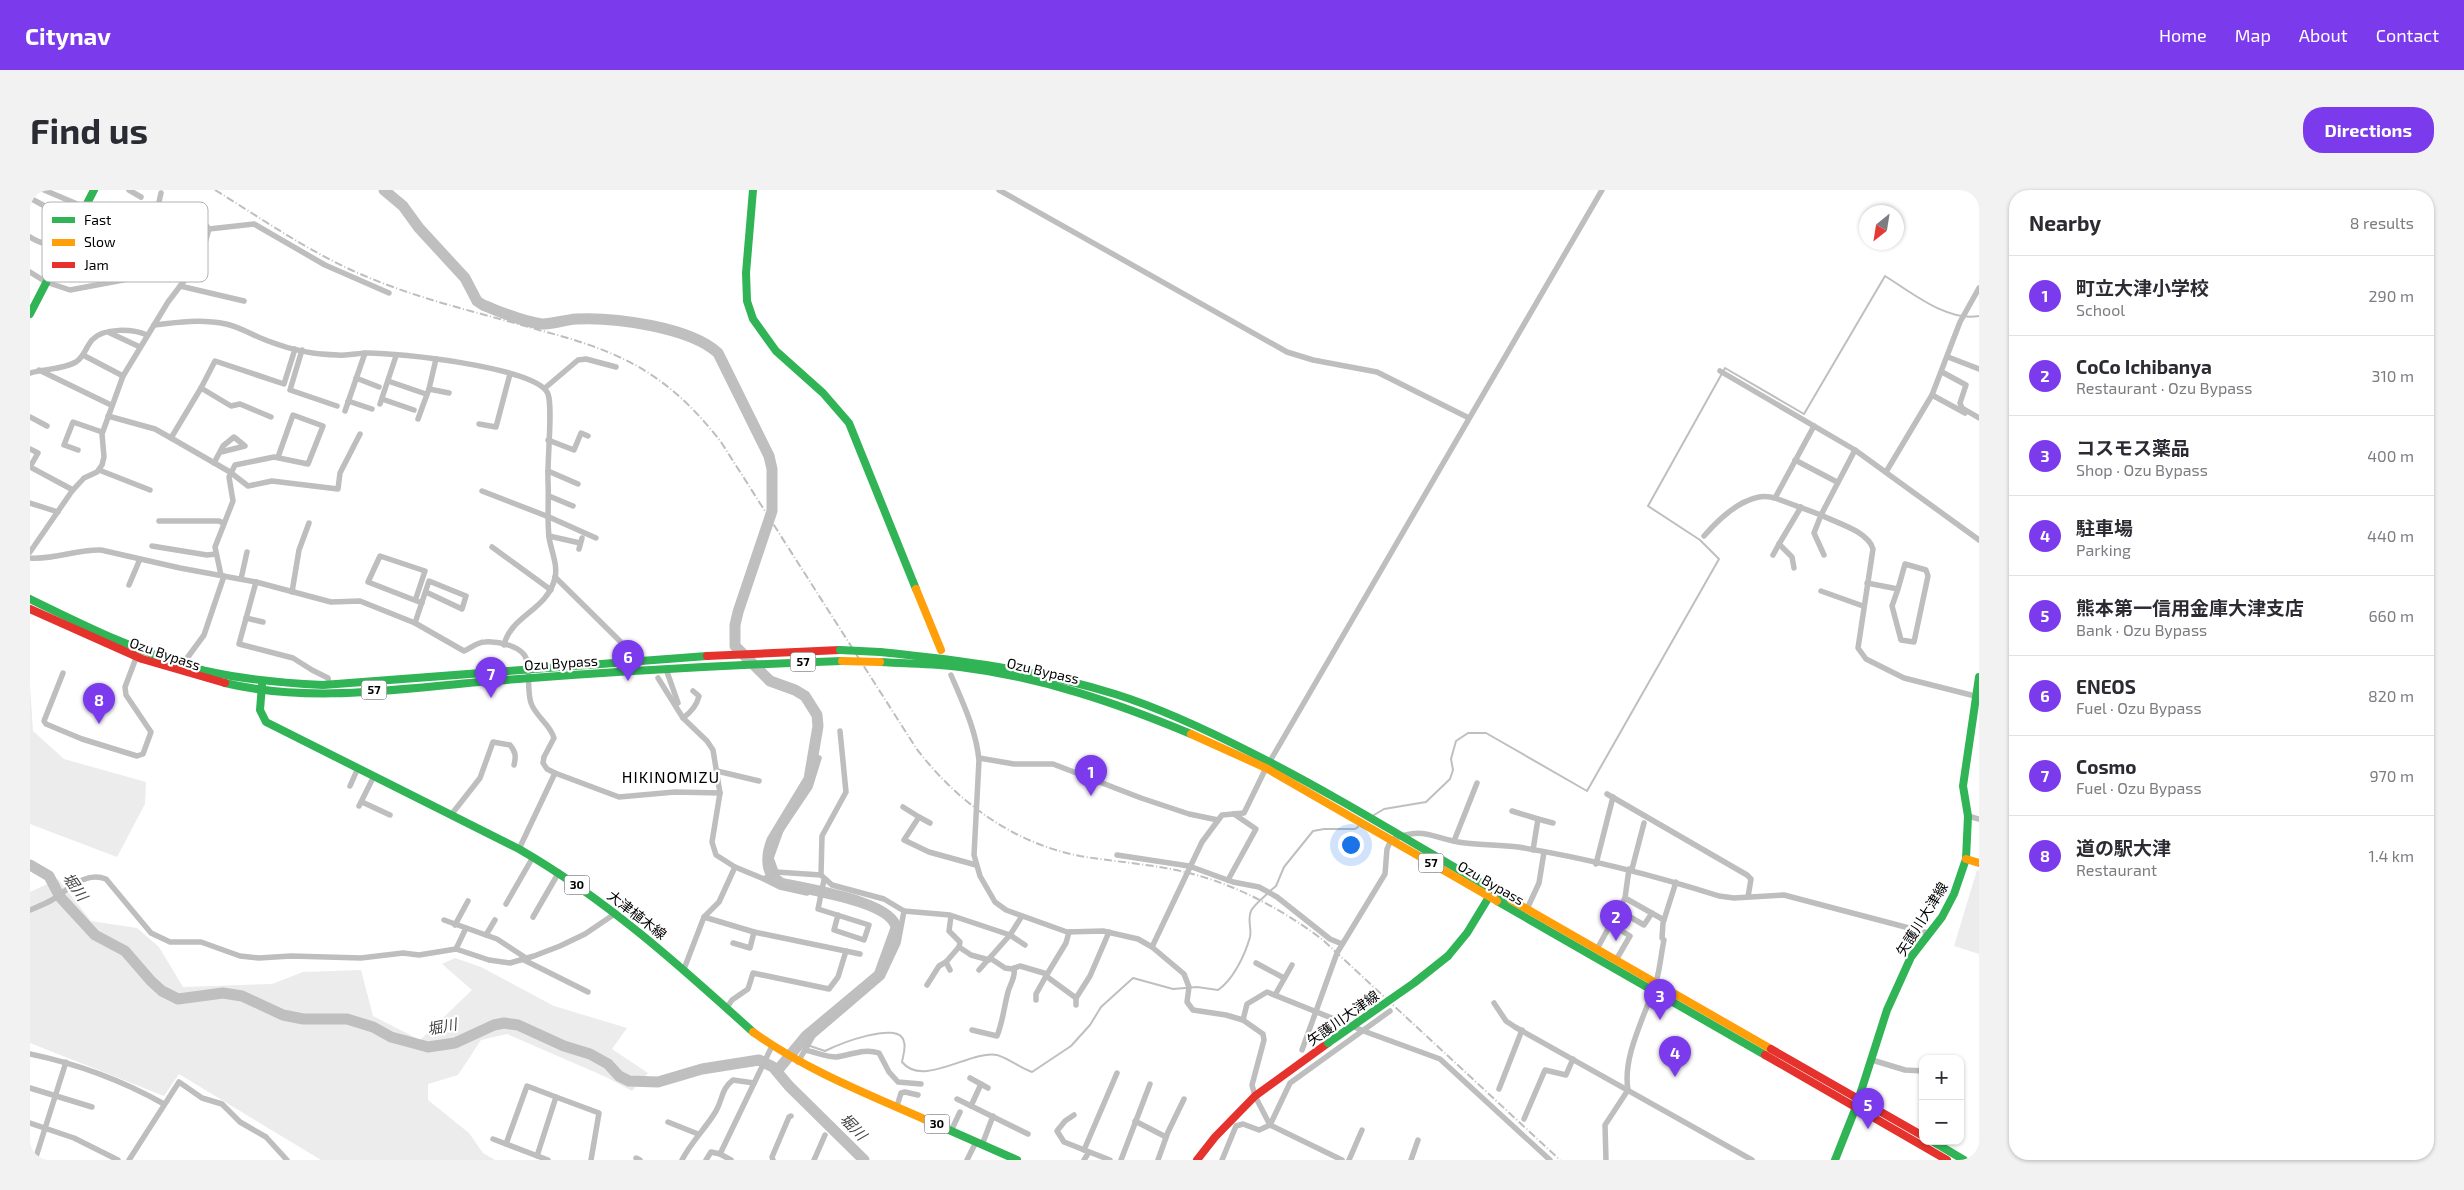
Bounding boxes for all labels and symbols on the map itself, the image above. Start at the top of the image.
legend [42,202,208,282]
north arrow [1859,205,1904,250]
text: Fast [84,211,111,228]
text: Slow [84,233,116,250]
text: Jam [84,256,109,273]
street label: Ozu Bypass [128,633,203,674]
pin: 6 [612,640,644,681]
street label: Ozu Bypass [524,651,598,674]
road number: 57 [790,652,816,672]
street label: Ozu Bypass [1005,654,1081,687]
pin: 7 [475,657,507,698]
road number: 57 [362,680,386,700]
pin: 8 [83,683,115,724]
pin: 1 [1075,755,1107,796]
district label: HIKINOMIZU [622,767,720,786]
your location [1338,832,1364,858]
road number: 57 [1418,854,1444,872]
street label: Ozu Bypass [1455,857,1527,908]
water label: 堀川 [60,869,93,906]
road number: 30 [564,876,590,894]
street label: 矢護川大津線 [1892,879,1951,959]
street label: 大津植木線 [604,886,670,943]
pin: 2 [1600,900,1632,941]
pin: 3 [1644,979,1676,1020]
street label: 矢護川大津線 [1303,987,1382,1049]
water label: 堀川 [425,1014,460,1038]
pin: 4 [1659,1036,1691,1077]
pin: 5 [1852,1088,1884,1129]
water label: 堀川 [837,1109,872,1145]
road number: 30 [924,1114,950,1134]

